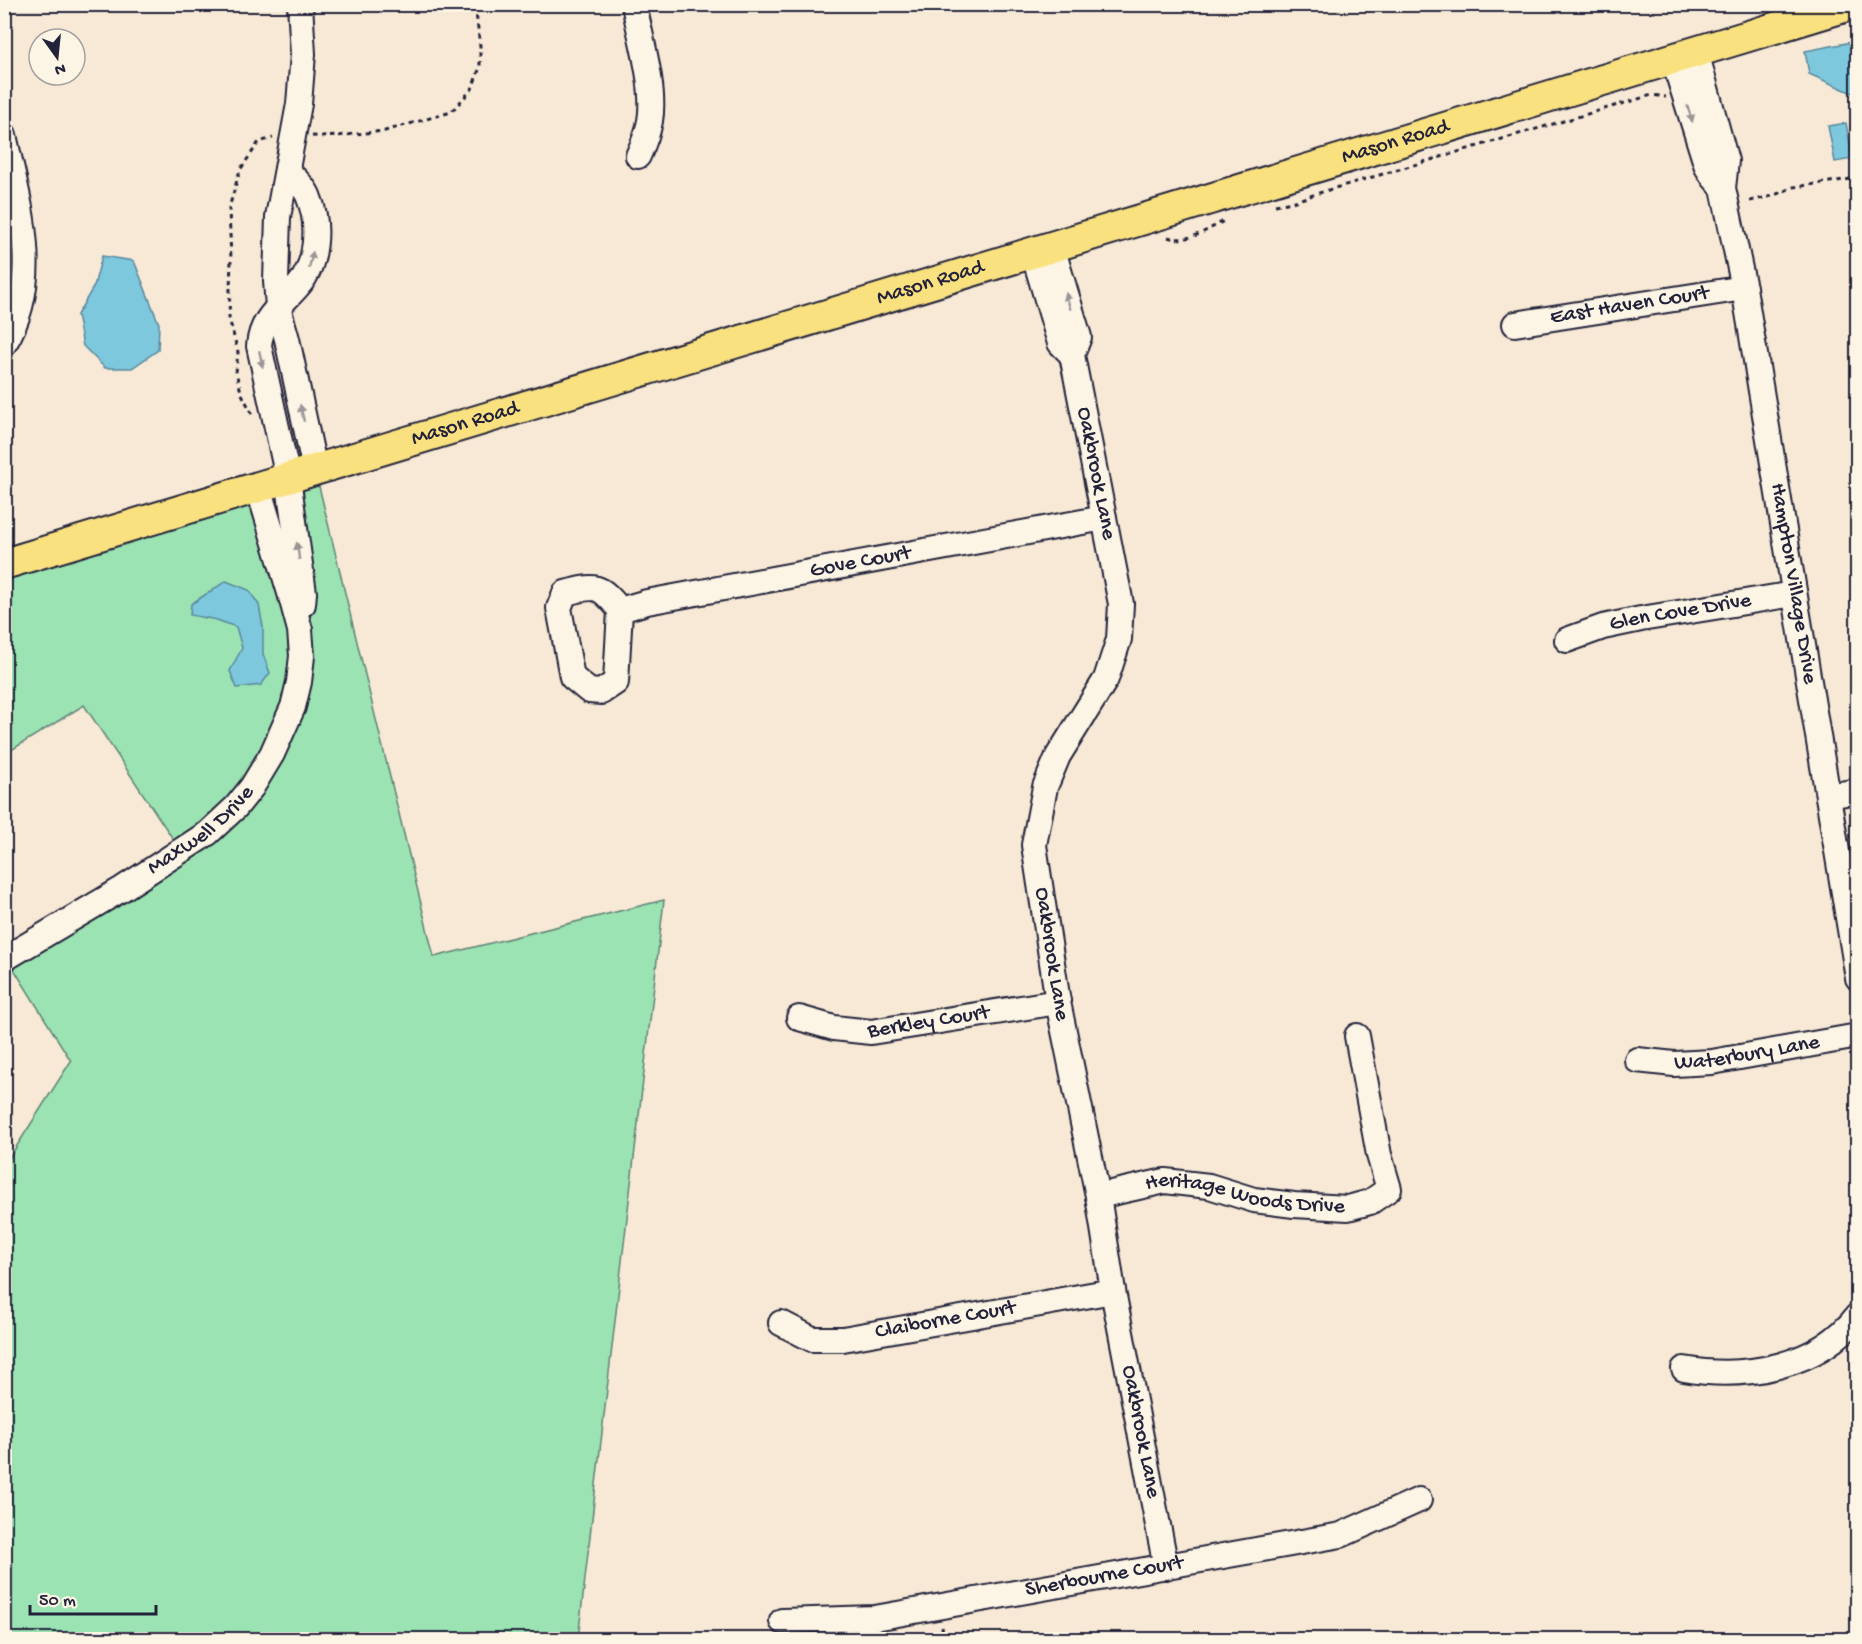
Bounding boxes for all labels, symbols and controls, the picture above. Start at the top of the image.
north arrow [27,27,87,87]
text: N [52,58,67,79]
one-way arrow [1686,105,1695,123]
street label: Mason Road [1339,114,1454,171]
one-way arrow [307,250,316,269]
street label: Mason Road [874,254,989,312]
street label: East Haven Court [1548,280,1713,331]
one-way arrow [1063,292,1072,310]
one-way arrow [257,350,267,368]
street label: Mason Road [409,395,524,453]
one-way arrow [297,403,306,422]
street label: Oakbrook Lane [1070,405,1121,543]
street label: Hampton Village Drive [1763,481,1822,687]
street label: Gove Court [808,540,915,585]
one-way arrow [294,542,303,561]
street label: Glen Cove Drive [1607,588,1754,638]
street label: Maxwell Drive [143,780,261,882]
street label: Oakbrook Lane [1028,886,1075,1024]
street label: Berkley Court [865,1000,993,1045]
street label: Waterbury Lane [1674,1030,1822,1077]
street label: Heritage Woods Drive [1143,1167,1346,1221]
street label: Claiborne Court [873,1295,1020,1346]
street label: Oakbrook Lane [1115,1363,1166,1501]
street label: Sherbourne Court [1023,1550,1187,1604]
scale bar [30,1578,156,1616]
text: 50 m [39,1591,76,1612]

